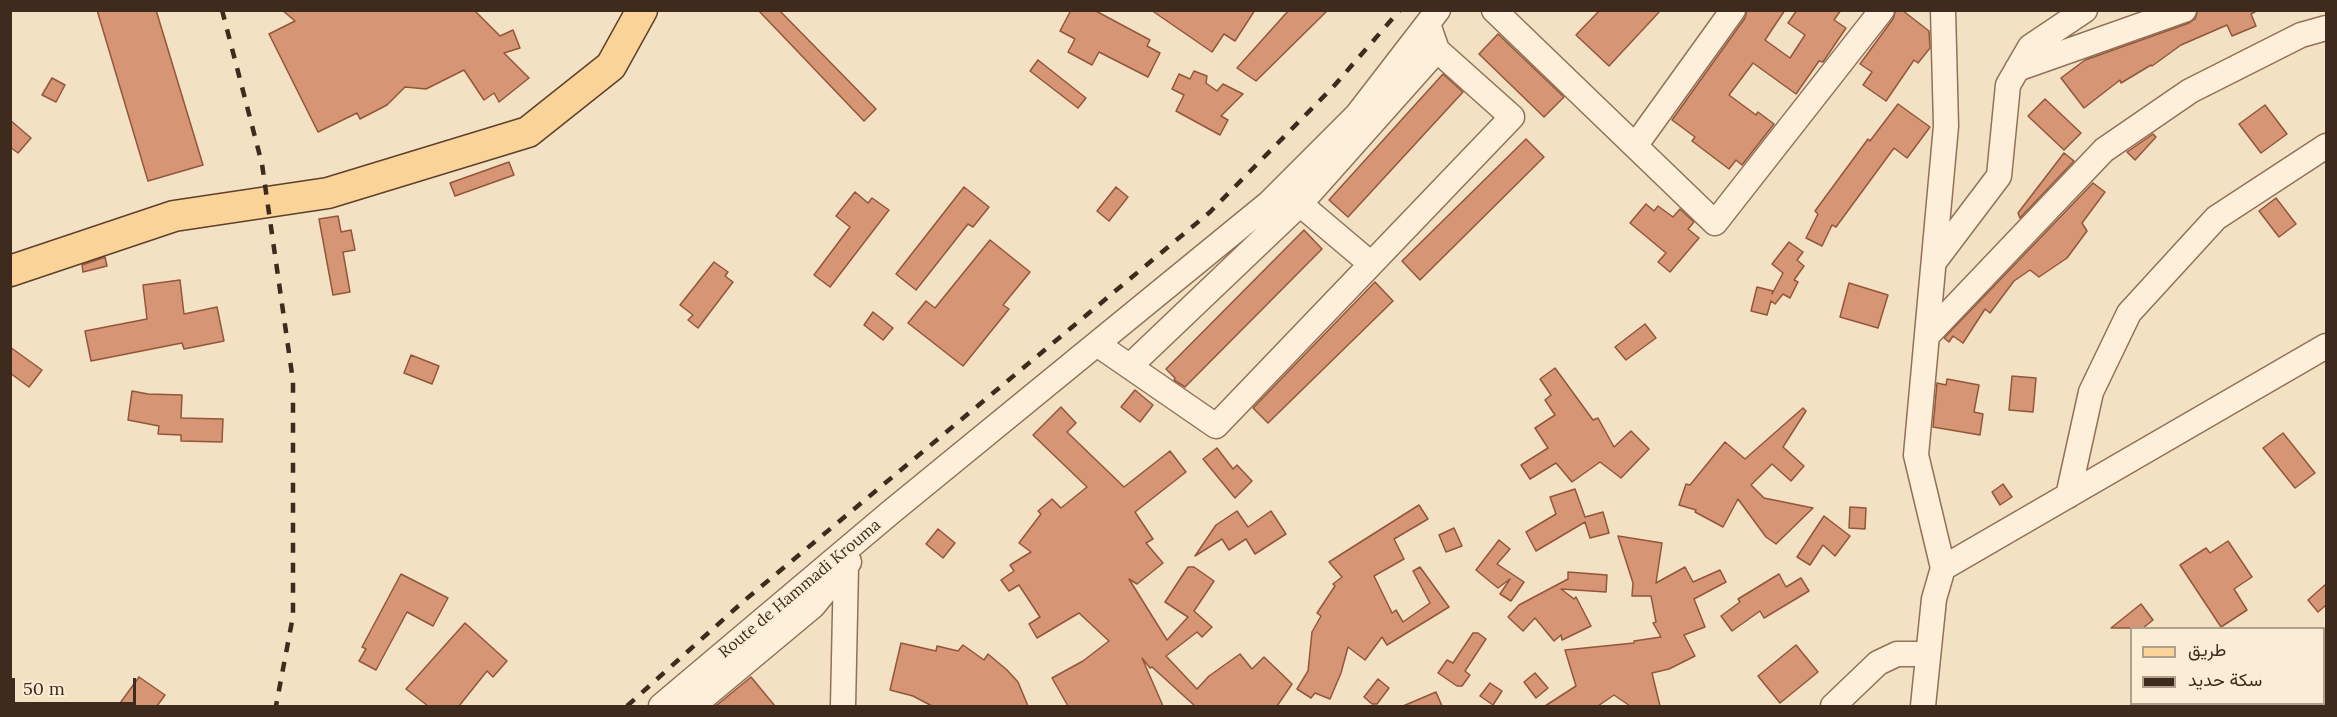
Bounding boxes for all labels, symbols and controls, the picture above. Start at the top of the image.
street label: Route de Hammadi Krouma [715,516,885,662]
legend [2130,627,2325,705]
text: طريق [2188,638,2226,661]
scale bar [15,666,140,704]
text: سكة حديد [2188,668,2262,691]
text: 50 m [23,677,65,700]

